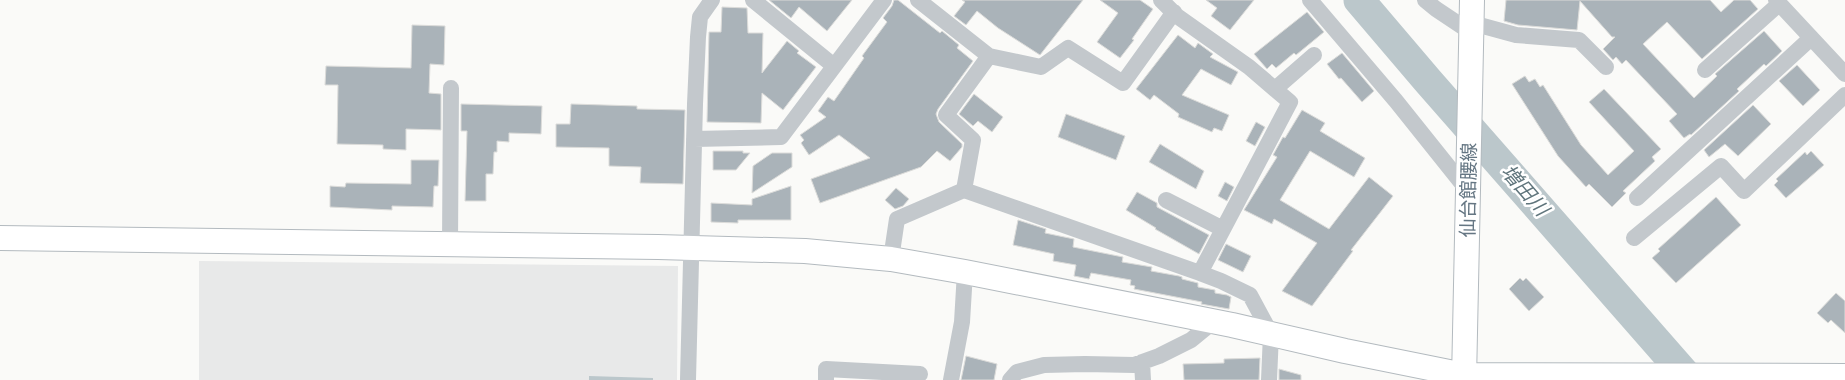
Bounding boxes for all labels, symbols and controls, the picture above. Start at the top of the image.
street label: 仙台館腰線 [1455,142,1480,238]
water label: 増田川 [1497,159,1556,221]

